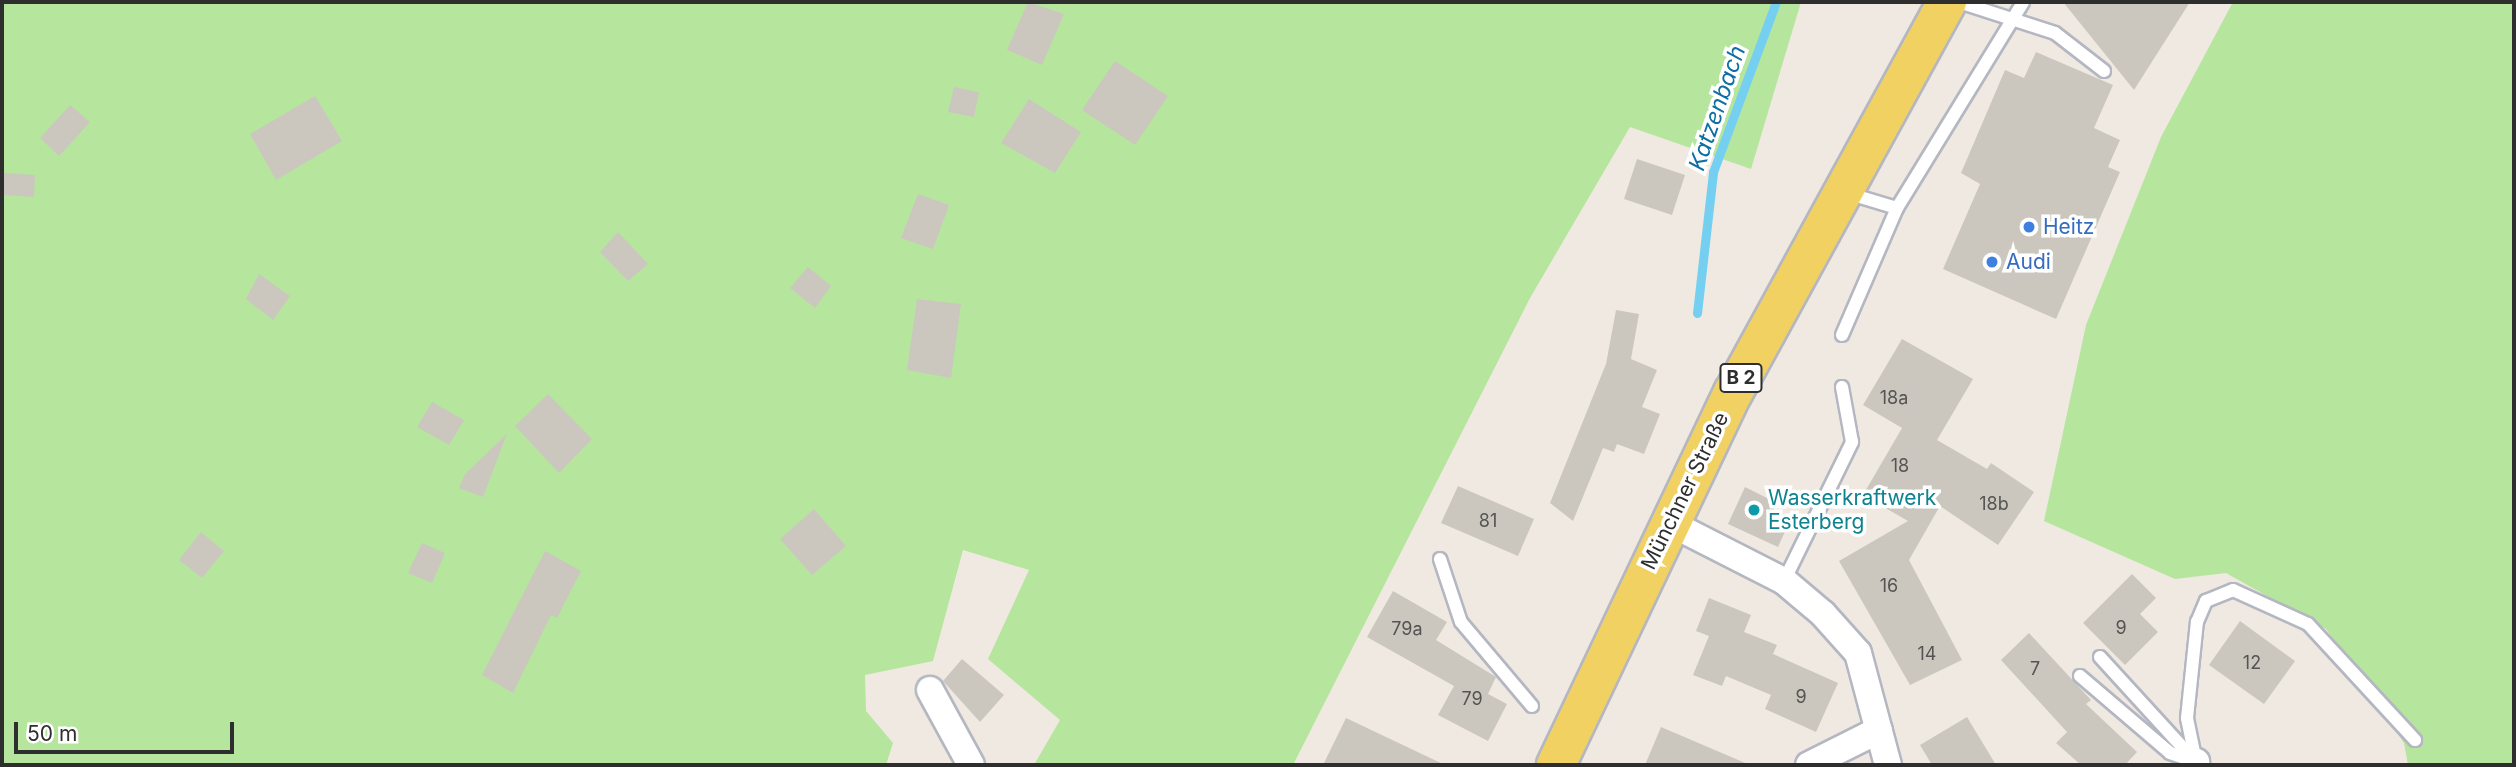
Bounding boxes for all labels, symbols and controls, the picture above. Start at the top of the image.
water label: Katzenbach [1683,42,1751,174]
place label: Heitz [2043,214,2094,240]
marker: Heitz [2021,219,2037,235]
place label: Audi [2006,249,2051,275]
marker: Audi [1984,254,2000,270]
road number: B 2 [1718,362,1764,394]
house number: 18a [1880,387,1908,409]
street label: Münchner Straße [1636,408,1734,574]
house number: 18 [1891,455,1909,477]
place label: Wasserkraftwerk Esterberg [1768,485,1936,535]
house number: 18b [1979,493,2009,515]
marker: Wasserkraftwerk Esterberg [1746,502,1762,518]
house number: 81 [1479,510,1497,532]
house number: 16 [1880,575,1898,597]
house number: 9 [2115,617,2127,639]
house number: 79a [1391,618,1423,640]
house number: 14 [1918,643,1936,665]
house number: 12 [2243,652,2261,674]
house number: 7 [2030,658,2040,680]
house number: 9 [1795,686,1807,708]
house number: 79 [1461,688,1483,710]
scale bar [18,708,238,752]
text: 50 m [27,721,77,746]

